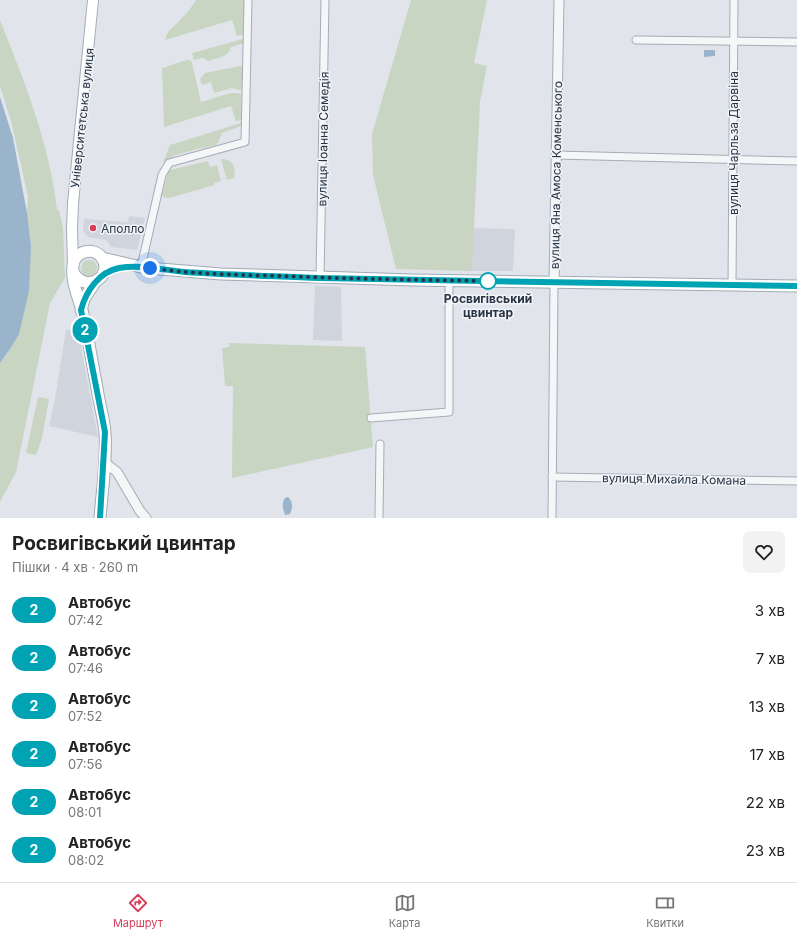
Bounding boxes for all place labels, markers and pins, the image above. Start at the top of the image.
place label: Аполло [101,221,145,236]
marker: Аполло [88,223,98,233]
marker: Росвигівський цвинтар [479,272,497,290]
place label: Росвигівський цвинтар [444,291,532,320]

